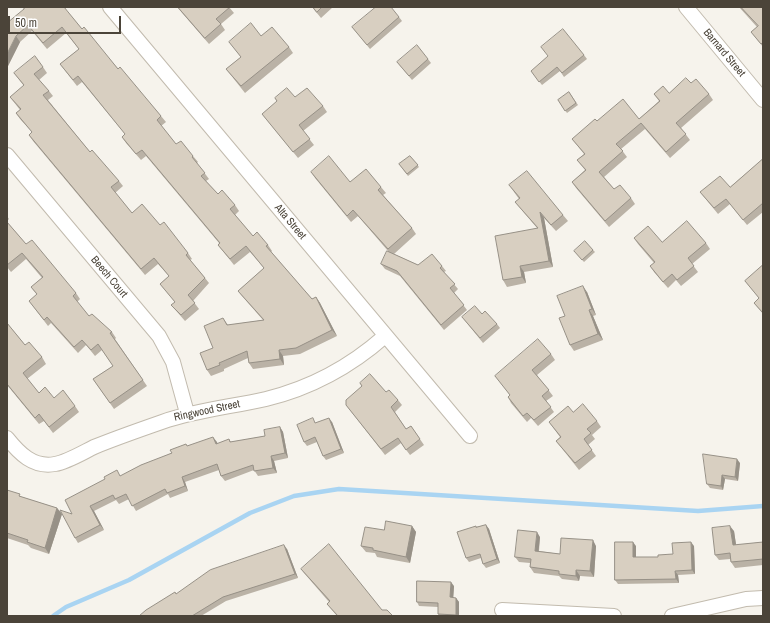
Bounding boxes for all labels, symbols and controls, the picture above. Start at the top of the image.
scale bar [10,8,123,34]
text: 50 m [15,15,37,31]
street label: Barnard Street [700,26,748,80]
street label: Alta Street [271,202,309,242]
street label: Beech Court [88,254,130,300]
street label: Ringwood Street [173,398,241,424]

